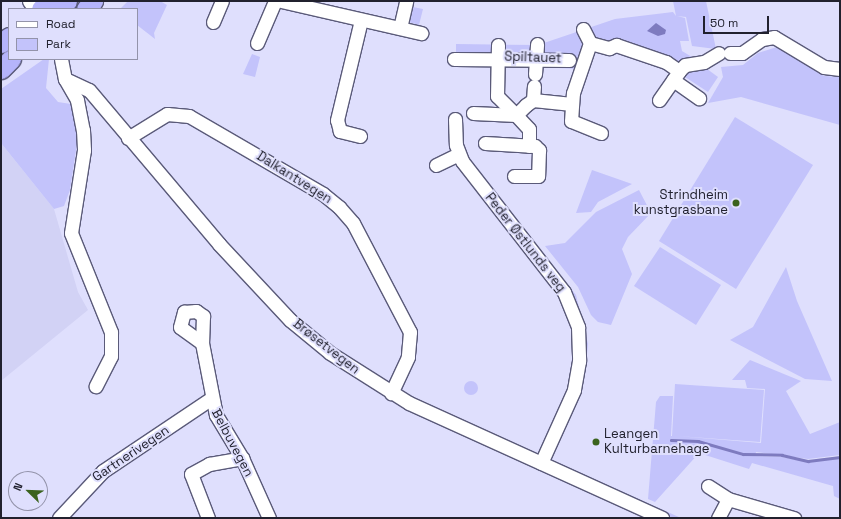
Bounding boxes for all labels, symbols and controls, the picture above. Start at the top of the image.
legend [8,8,138,60]
scale bar [705,8,771,34]
text: 50 m [710,15,738,31]
text: Road [46,16,75,32]
text: Park [46,36,71,52]
street label: Spiltauet [504,49,562,67]
street label: Dalkantvegen [253,149,335,207]
place label: Strindheim kunstgrasbane [634,188,728,219]
street label: Peder Østlunds veg [481,190,569,296]
marker: Strindheim kunstgrasbane [731,198,741,208]
street label: Brøsetvegen [290,316,362,378]
street label: Belbuvegen [208,407,256,479]
street label: Gartnerivegen [90,423,172,485]
place label: Leangen Kulturbarnehage [604,427,710,458]
marker: Leangen Kulturbarnehage [591,437,601,447]
north arrow [8,471,48,511]
text: N [10,481,26,493]

